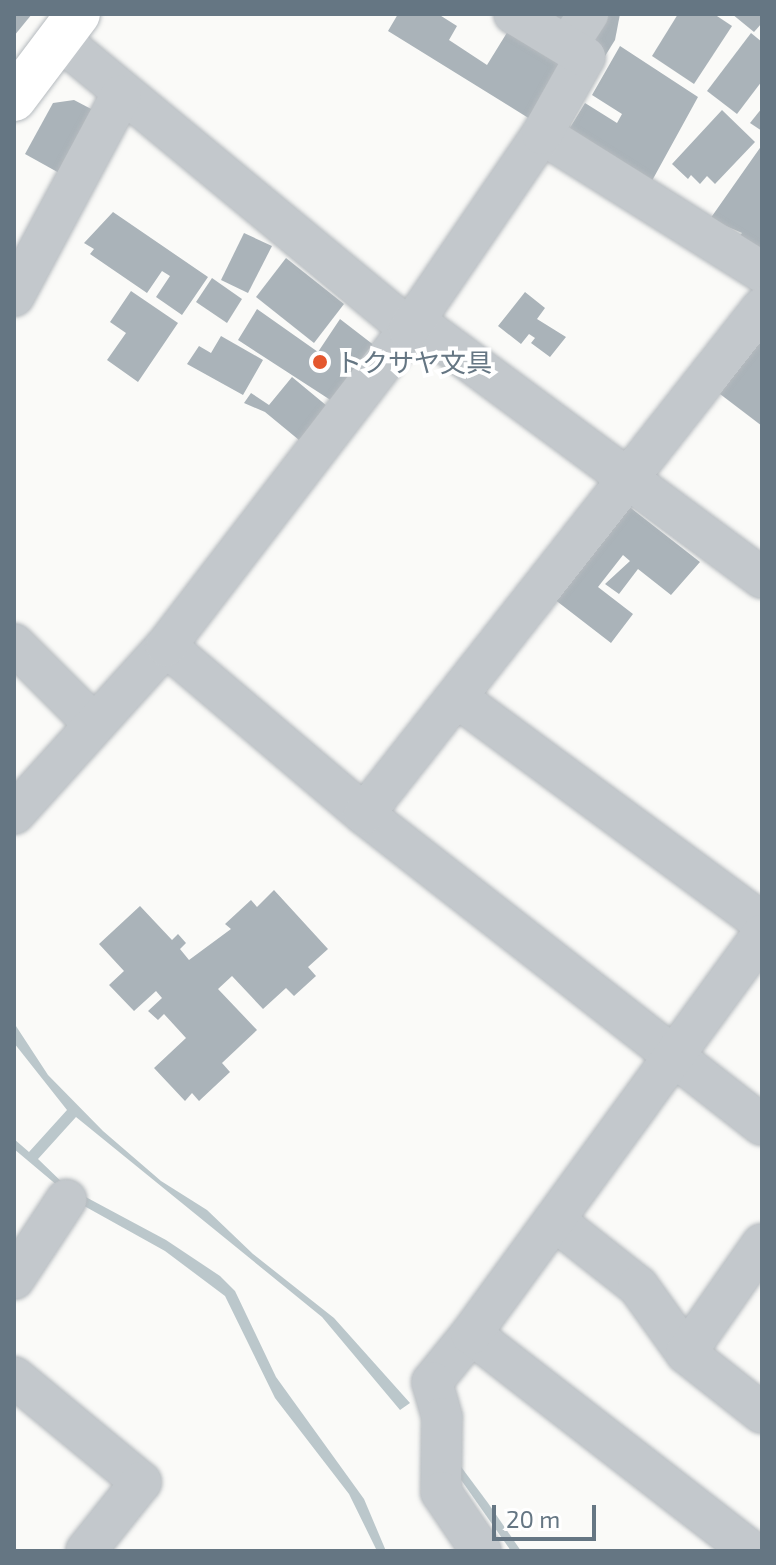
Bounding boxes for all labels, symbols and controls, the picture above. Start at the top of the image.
place label: トクサヤ文具 [336,346,492,378]
marker: トクサヤ文具 [311,353,329,371]
scale bar [496,1489,600,1539]
text: 20 m [506,1504,560,1533]

